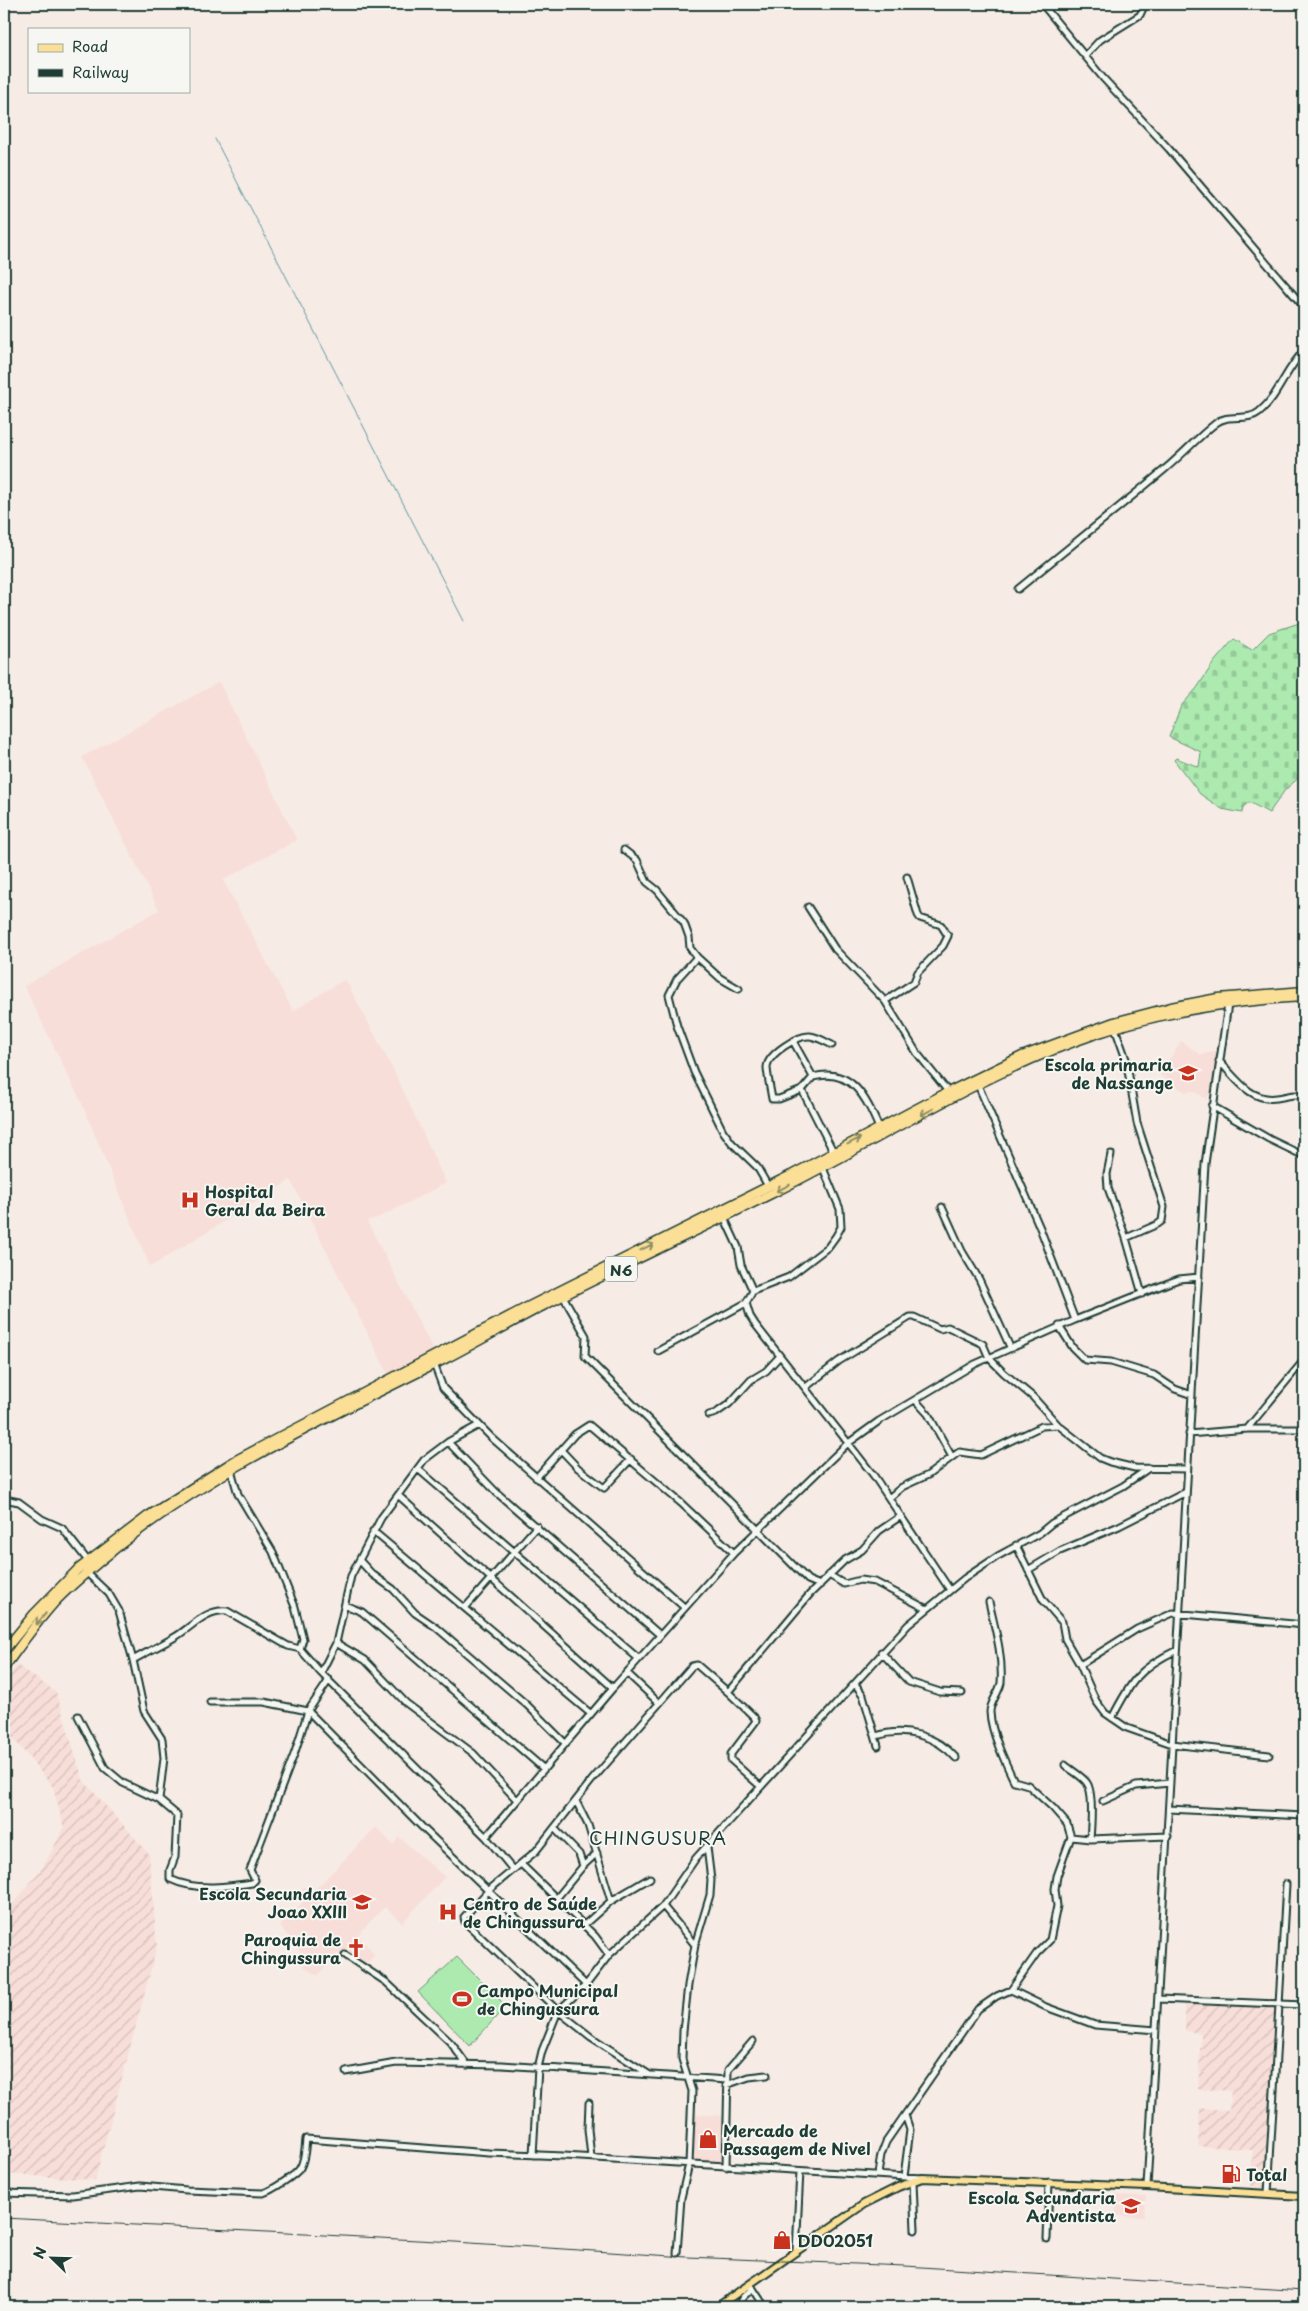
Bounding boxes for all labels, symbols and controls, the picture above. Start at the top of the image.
legend [28,28,190,92]
text: Road [72,34,108,57]
text: Railway [72,60,129,83]
place label: Escola primaria de Nassange [1045,1052,1173,1094]
school or university icon: Escola primaria de Nassange [1177,1062,1199,1084]
one-way arrow [920,1108,935,1117]
one-way arrow [846,1136,861,1145]
place label: Hospital Geral da Beira [205,1179,325,1221]
one-way arrow [776,1184,791,1193]
hospital icon: Hospital Geral da Beira [179,1189,201,1211]
one-way arrow [640,1242,655,1252]
road number: N6 [605,1256,637,1282]
one-way arrow [36,1612,47,1625]
district label: CHINGUSURA [589,1824,727,1851]
place label: Escola Secundaria Joao XXIII [199,1881,347,1923]
school or university icon: Escola Secundaria Joao XXIII [351,1891,373,1913]
place label: Centro de Saúde de Chingussura [463,1891,597,1933]
hospital icon: Centro de Saúde de Chingussura [437,1901,459,1923]
place label: Paroquia de Chingussura [241,1927,341,1969]
church icon: Paroquia de Chingussura [345,1937,367,1959]
place label: Campo Municipal de Chingussura [477,1978,618,2020]
sports icon: Campo Municipal de Chingussura [451,1988,473,2010]
place label: Mercado de Passagem de Nivel [723,2118,871,2160]
shop icon: Mercado de Passagem de Nivel [697,2128,719,2150]
place label: Total [1246,2162,1287,2186]
fuel station icon: Total [1220,2163,1242,2185]
place label: Escola Secundaria Adventista [968,2185,1117,2227]
school or university icon: Escola Secundaria Adventista [1120,2195,1142,2217]
place label: DD02051 [797,2228,873,2252]
shop icon: DD02051 [771,2229,793,2251]
north arrow [28,2234,78,2284]
text: N [28,2244,51,2262]

